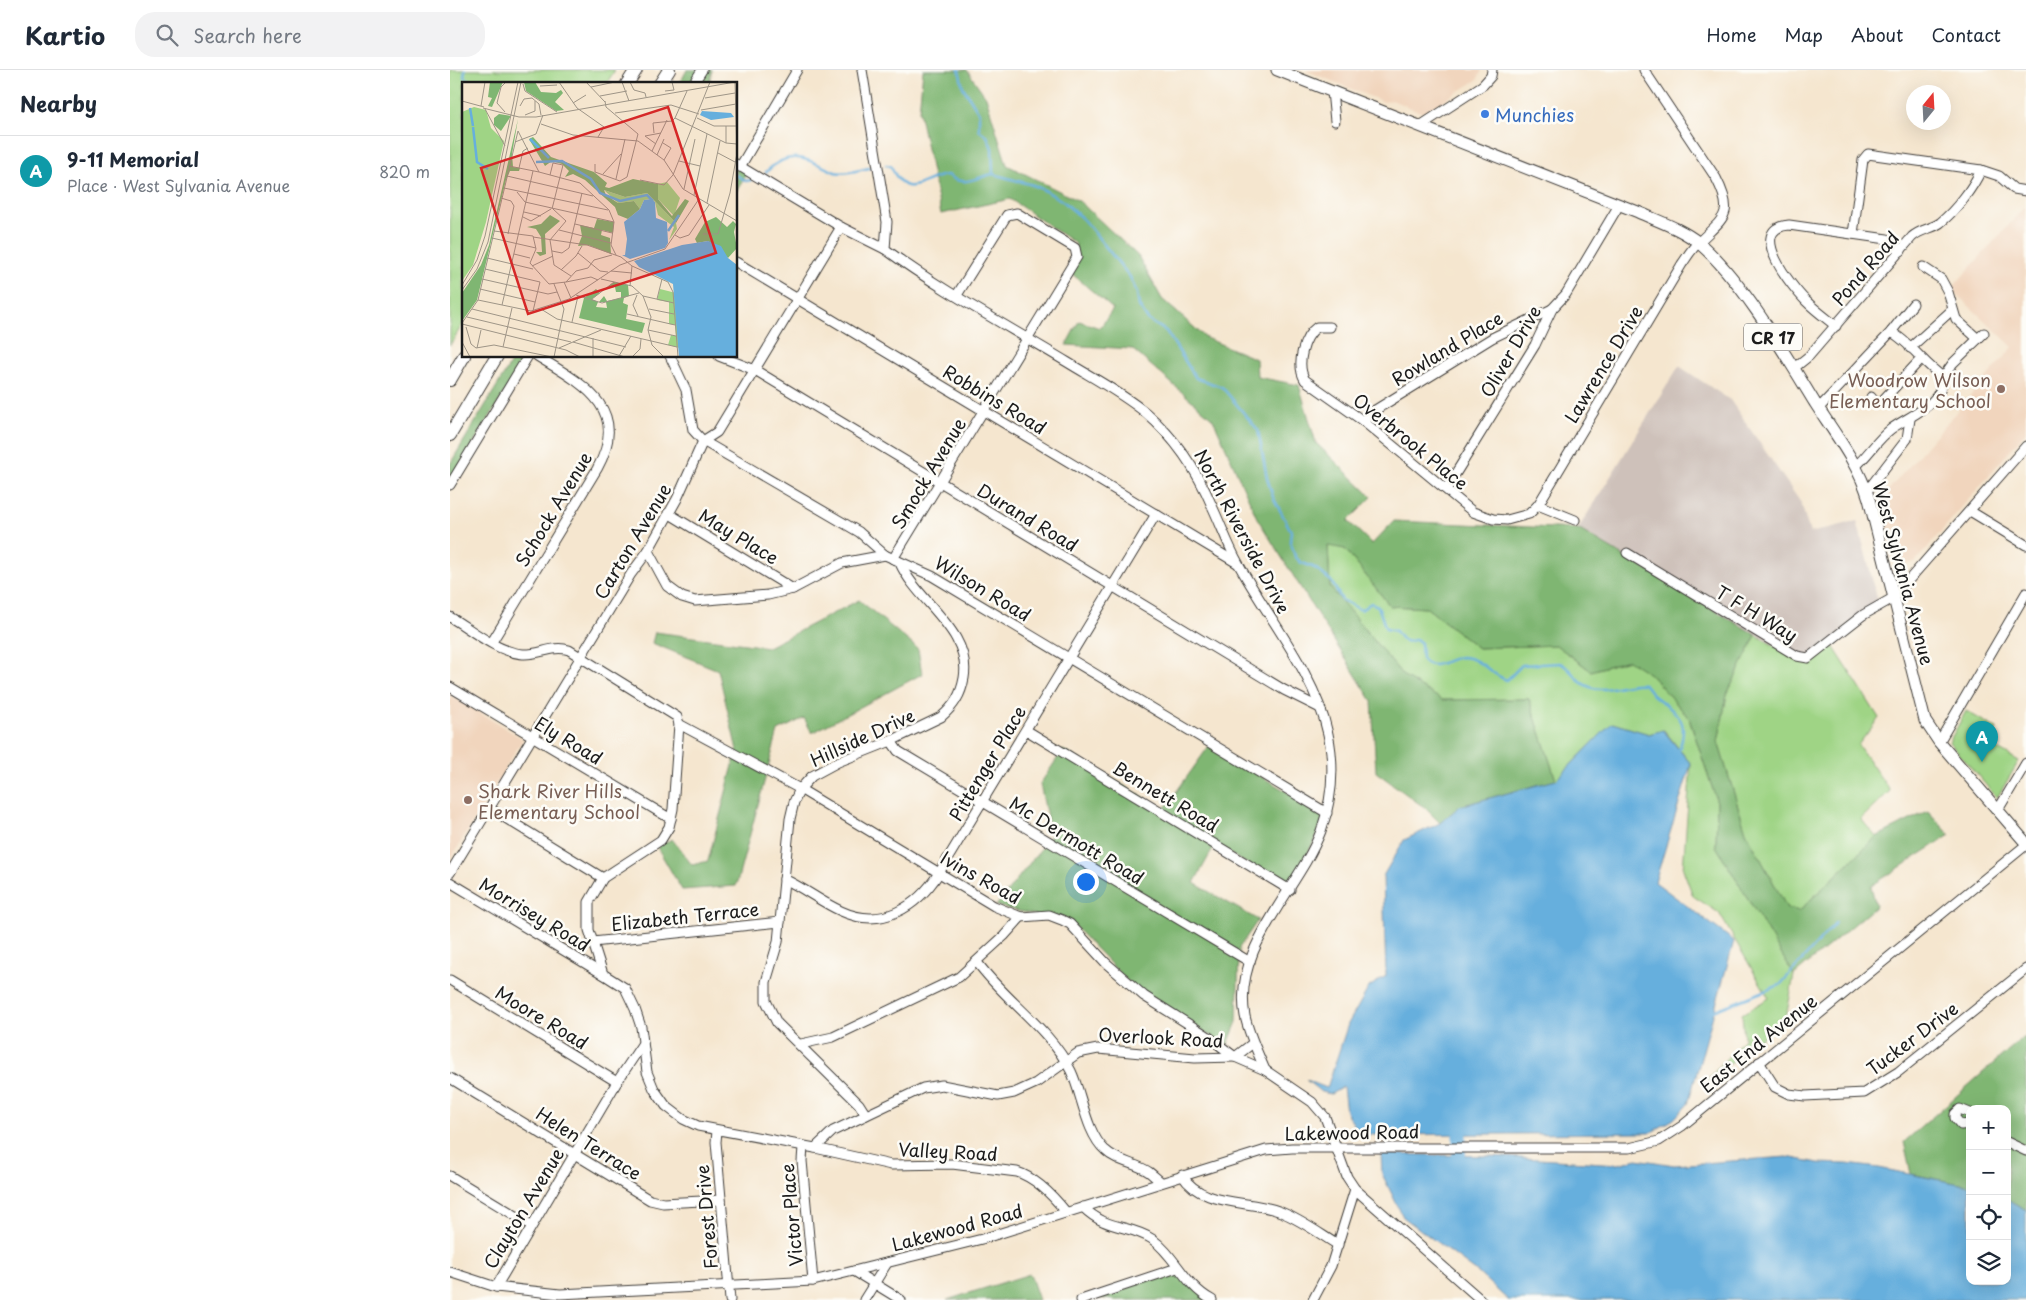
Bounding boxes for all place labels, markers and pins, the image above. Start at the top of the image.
place label: Munchies [1495,101,1574,128]
marker: Munchies [1479,108,1491,120]
place label: Woodrow Wilson Elementary School [1829,366,1991,414]
marker: Woodrow Wilson Elementary School [1995,383,2007,395]
pin: A [1966,721,1998,762]
place label: Shark River Hills Elementary School [478,777,640,825]
marker: Shark River Hills Elementary School [462,794,474,806]

